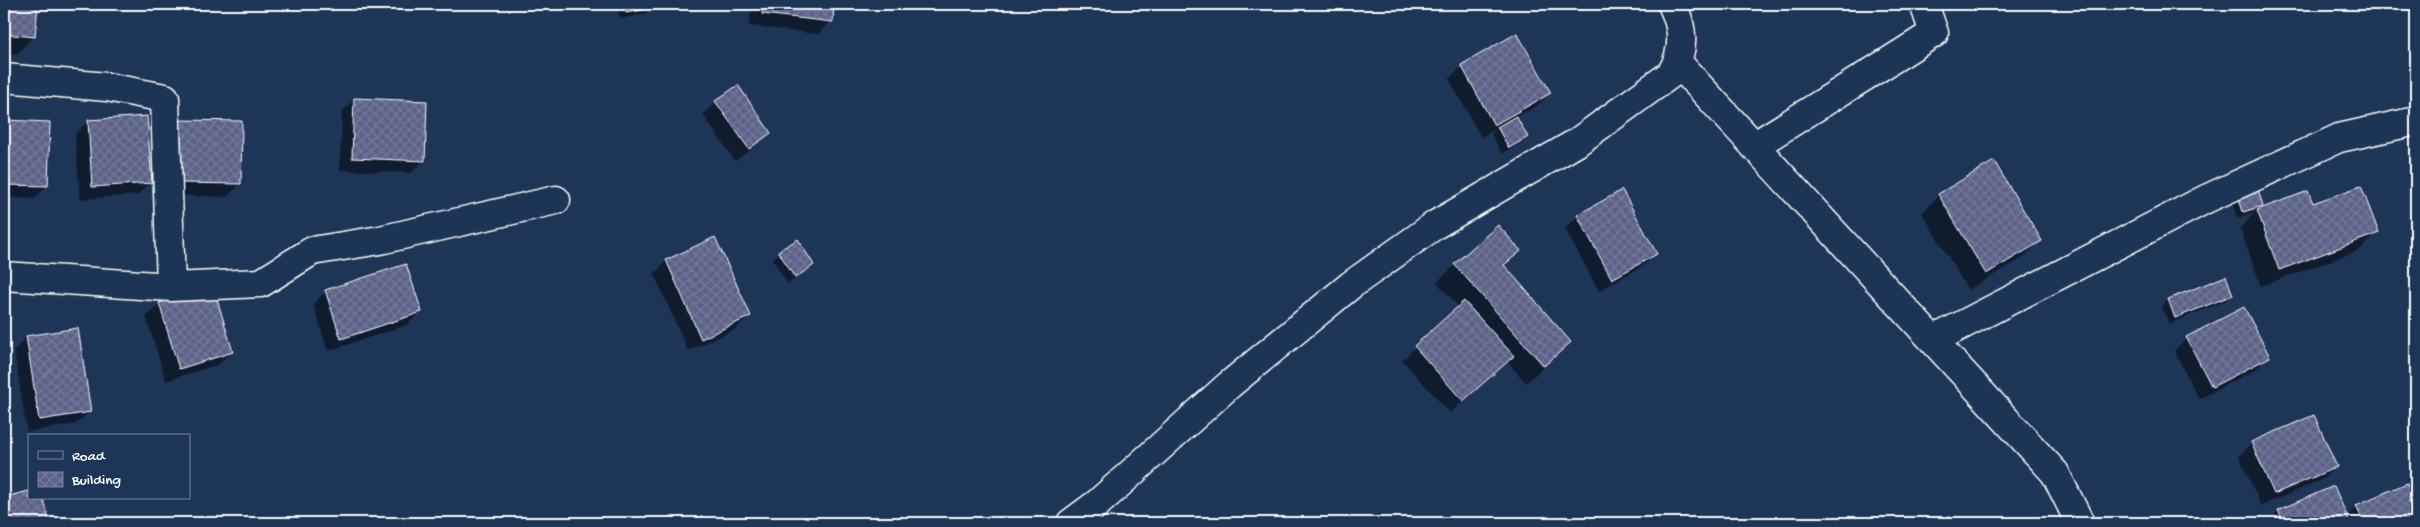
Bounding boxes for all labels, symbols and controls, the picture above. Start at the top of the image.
legend [28,434,190,500]
text: Road [72,448,106,466]
text: Building [71,472,121,490]

